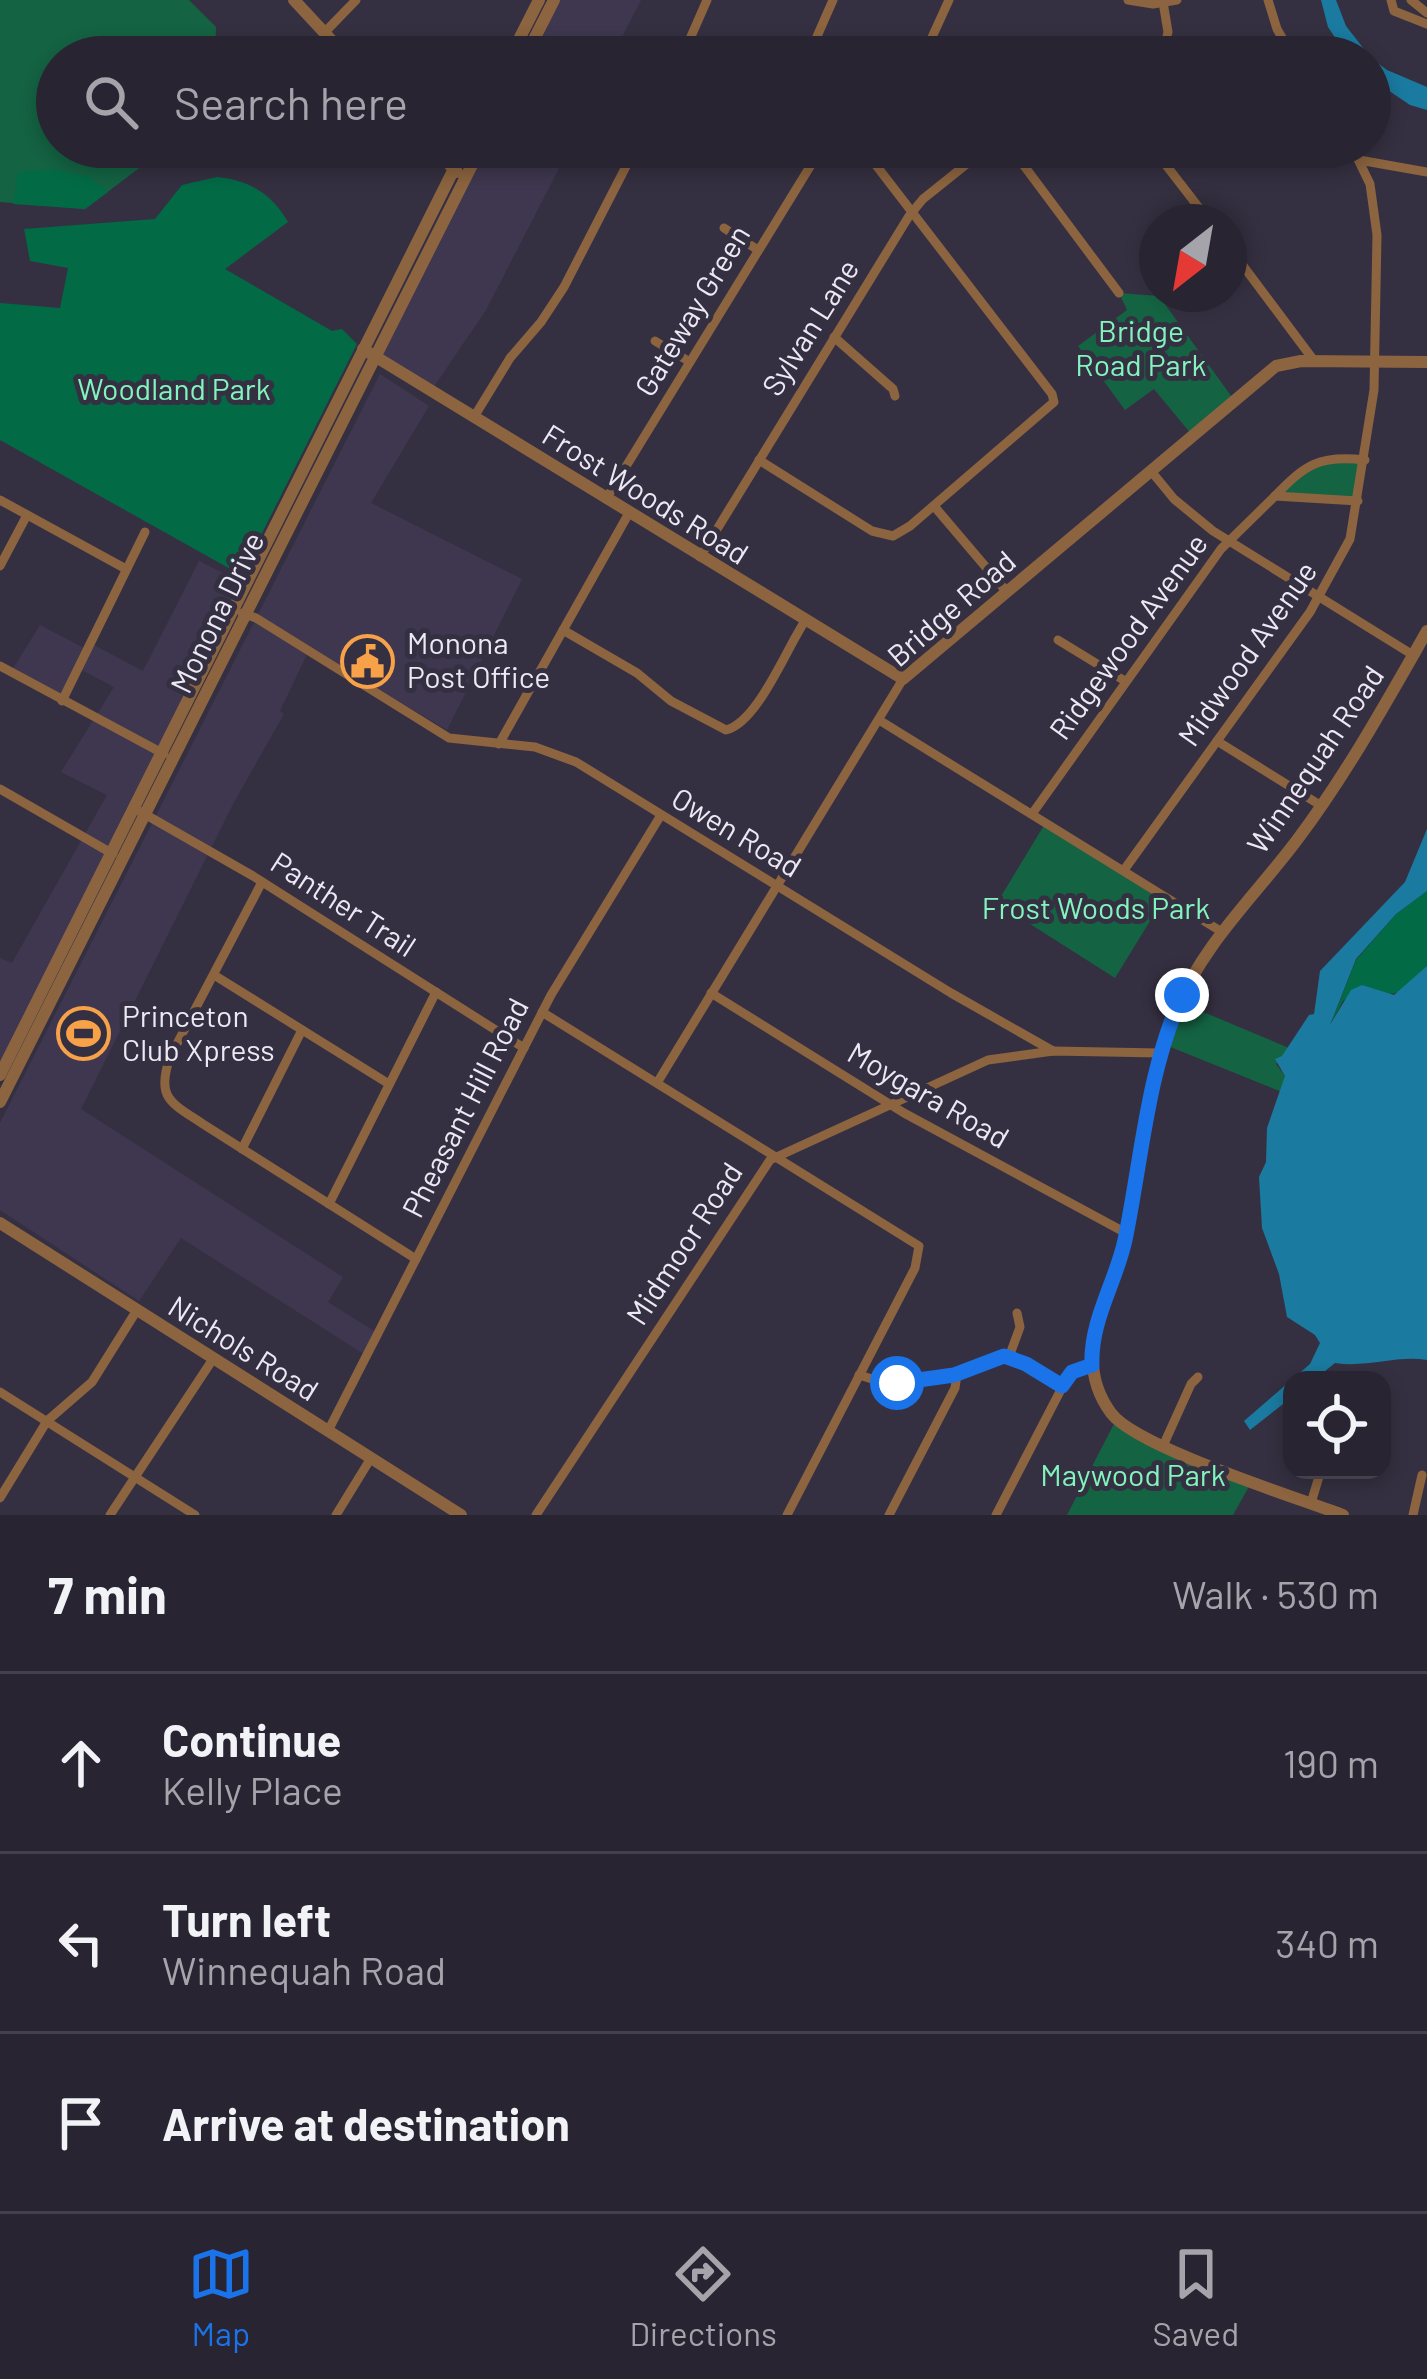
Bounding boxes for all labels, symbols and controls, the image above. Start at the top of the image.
search box [36,36,1391,168]
icon: search [78,69,144,135]
text: Search here [174,75,408,129]
north arrow [1139,204,1247,312]
street label: Gateway Green [626,218,756,402]
street label: Sylvan Lane [753,252,865,402]
park label: Bridge Road Park [1075,312,1207,382]
park label: Woodland Park [77,370,271,406]
street label: Frost Woods Road [537,416,756,571]
street label: Monona Drive [162,526,271,698]
street label: Ridgewood Avenue [1041,526,1214,746]
street label: Bridge Road [879,542,1022,673]
street label: Midwood Avenue [1169,554,1323,752]
place label: Monona Post Office [407,624,550,694]
public building icon: Monona Post Office [340,633,396,689]
street label: Winnequah Road [1238,658,1390,860]
street label: Owen Road [666,779,808,884]
street label: Panther Trail [265,843,423,963]
park label: Frost Woods Park [982,889,1210,925]
route end [1155,968,1209,1022]
street label: Pheasant Hill Road [393,991,535,1223]
place label: Princeton Club Xpress [122,997,275,1067]
sports icon: Princeton Club Xpress [55,1006,111,1062]
street label: Moygara Road [842,1034,1016,1155]
street label: Midmoor Road [618,1155,749,1331]
street label: Nichols Road [163,1287,325,1407]
route start [870,1356,924,1410]
map controls [1283,1371,1391,1479]
button: locate [1283,1371,1391,1479]
park label: Maywood Park [1040,1456,1226,1492]
text: 7 min [48,1563,167,1624]
text: Walk · 530 m [1172,1570,1379,1617]
text: Continue [162,1712,341,1766]
icon: ahead [48,1730,114,1796]
text: 190 m [1283,1739,1379,1786]
text: Kelly Place [162,1766,343,1813]
text: Turn left [162,1892,331,1946]
icon: left [48,1910,114,1976]
text: 340 m [1275,1919,1379,1966]
text: Winnequah Road [162,1946,446,1993]
icon: arrive [48,2090,114,2156]
text: Arrive at destination [162,2096,570,2150]
tab: Map [188,2241,254,2353]
tab: Directions [629,2241,777,2353]
tab: Saved [1153,2241,1239,2353]

